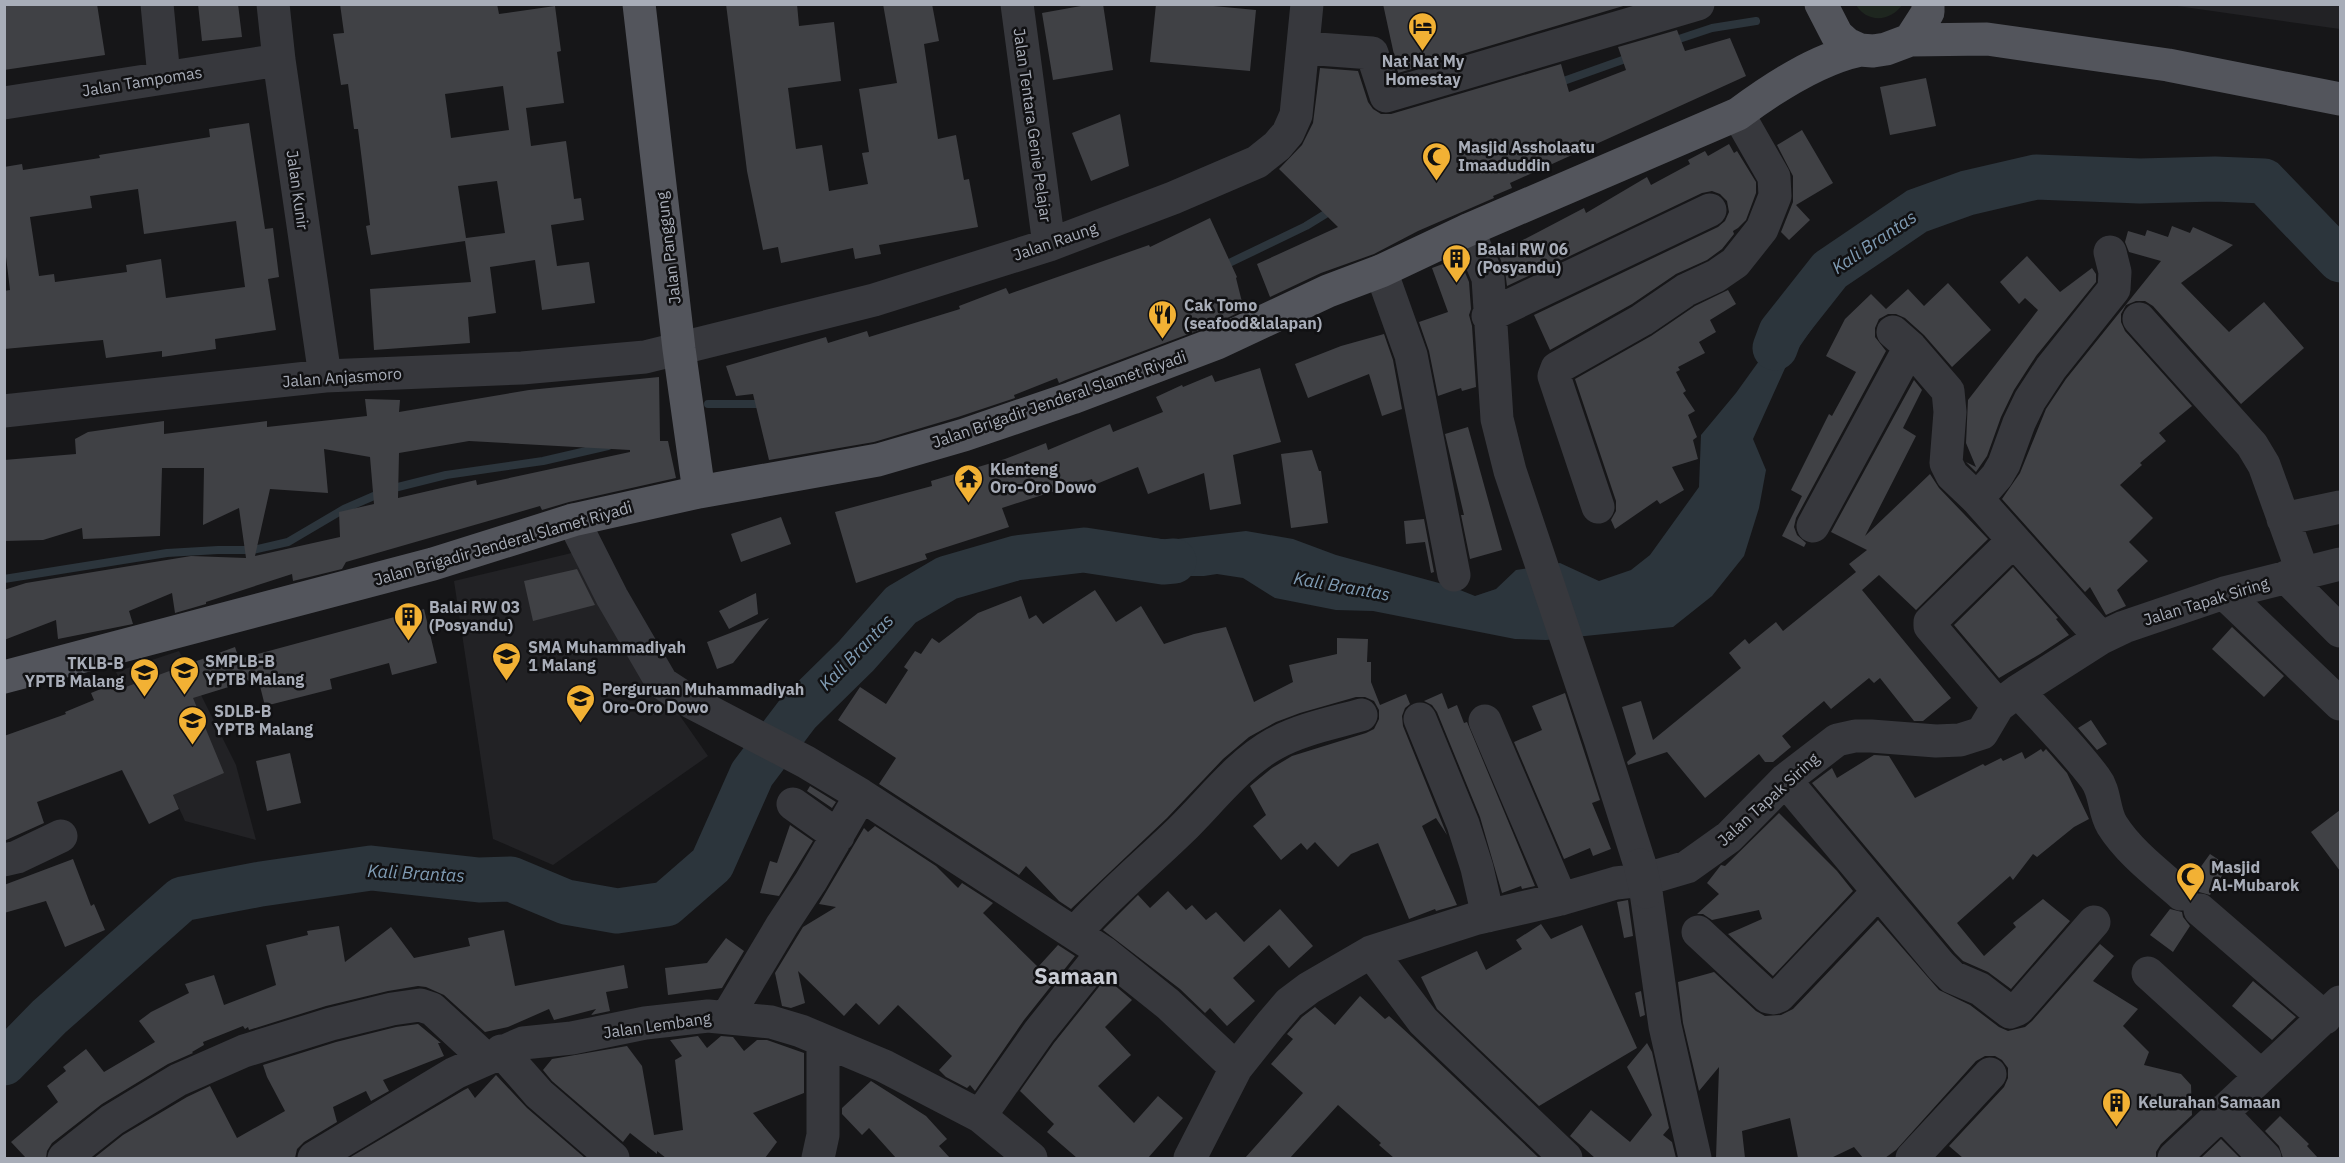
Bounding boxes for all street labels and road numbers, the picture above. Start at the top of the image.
street label: Jalan Tentara Genie Pelajar [1009,27,1057,223]
street label: Jalan Tampomas [80,62,204,100]
street label: Jalan Kunir [282,149,314,231]
street label: Jalan Panggung [651,190,685,305]
street label: Jalan Raung [1010,217,1100,265]
street label: Jalan Brigadir Jenderal Slamet Riyadi [929,346,1189,452]
street label: Jalan Anjasmoro [282,363,403,391]
street label: Jalan Brigadir Jenderal Slamet Riyadi [372,497,634,589]
street label: Jalan Tapak Siring [2141,572,2272,630]
street label: Jalan Tapak Siring [1713,748,1823,850]
street label: Jalan Lembang [602,1007,713,1042]

